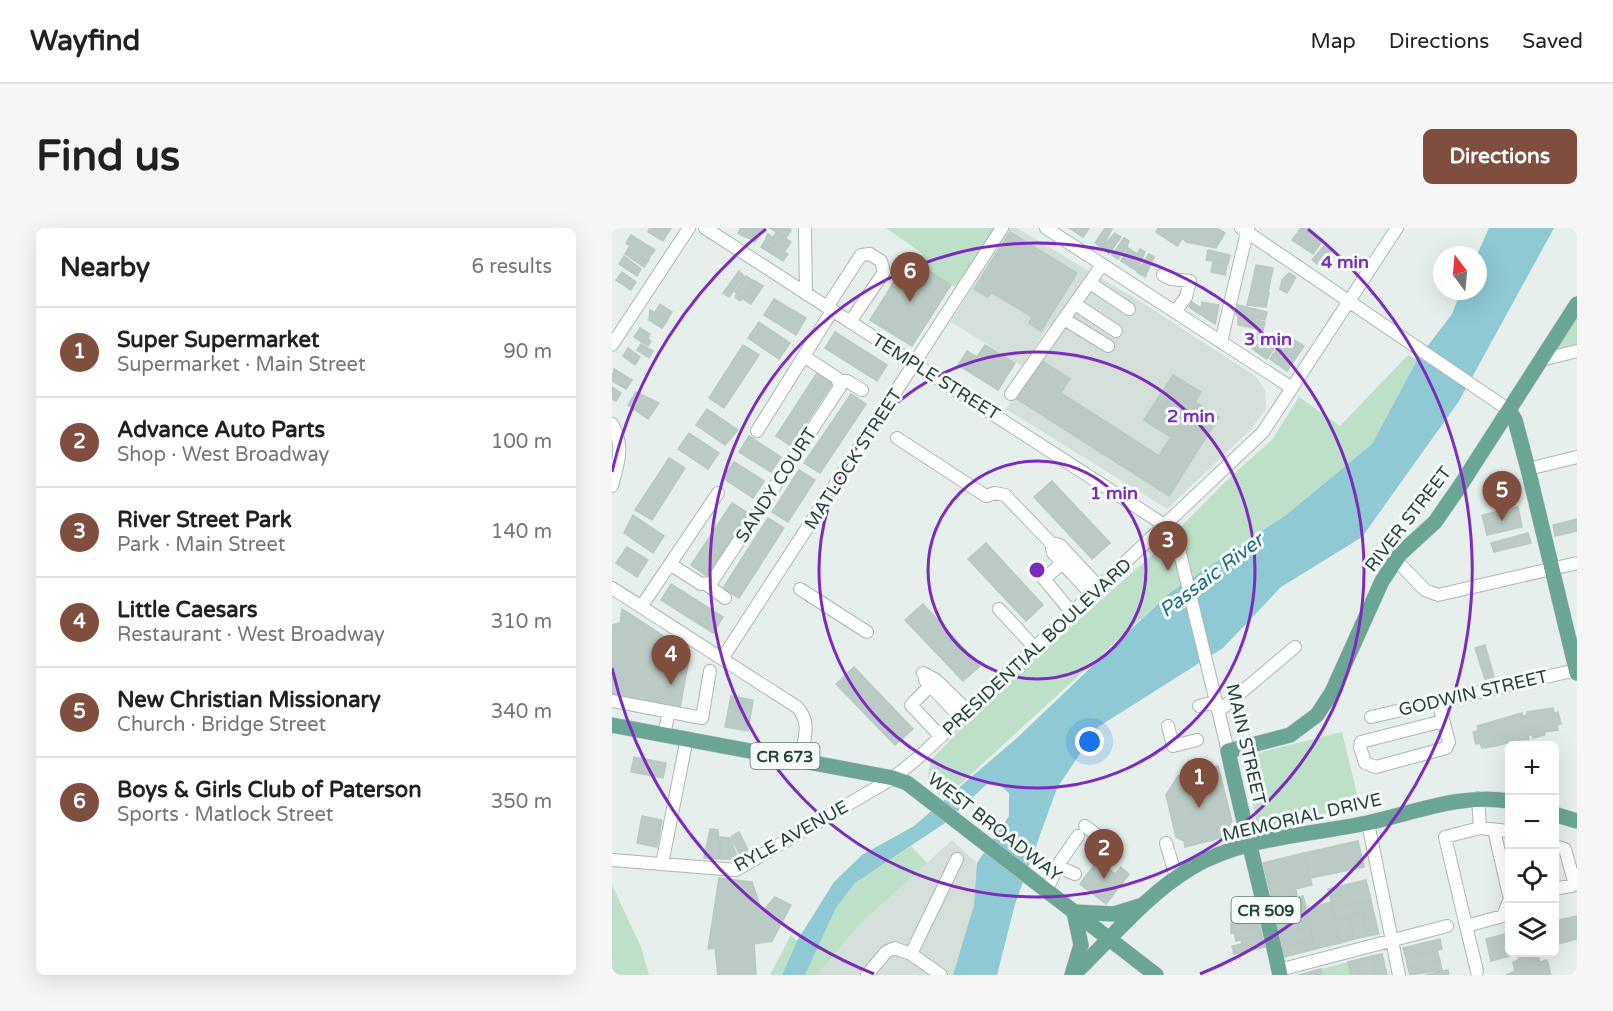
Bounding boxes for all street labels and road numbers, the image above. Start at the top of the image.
street label: TEMPLE STREET [868,329,1004,425]
street label: MATLOCK STREET [799,385,907,533]
street label: SANDY COURT [731,424,821,546]
street label: RIVER STREET [1360,462,1456,576]
street label: PRESIDENTIAL BOULEVARD [938,553,1136,741]
street label: GODWIN STREET [1396,665,1550,721]
street label: MAIN STREET [1221,681,1271,807]
road number: CR 673 [750,743,819,769]
street label: WEST BROADWAY [923,768,1067,887]
street label: MEMORIAL DRIVE [1220,788,1384,846]
street label: RYLE AVENUE [730,796,852,876]
road number: CR 509 [1232,897,1300,923]

